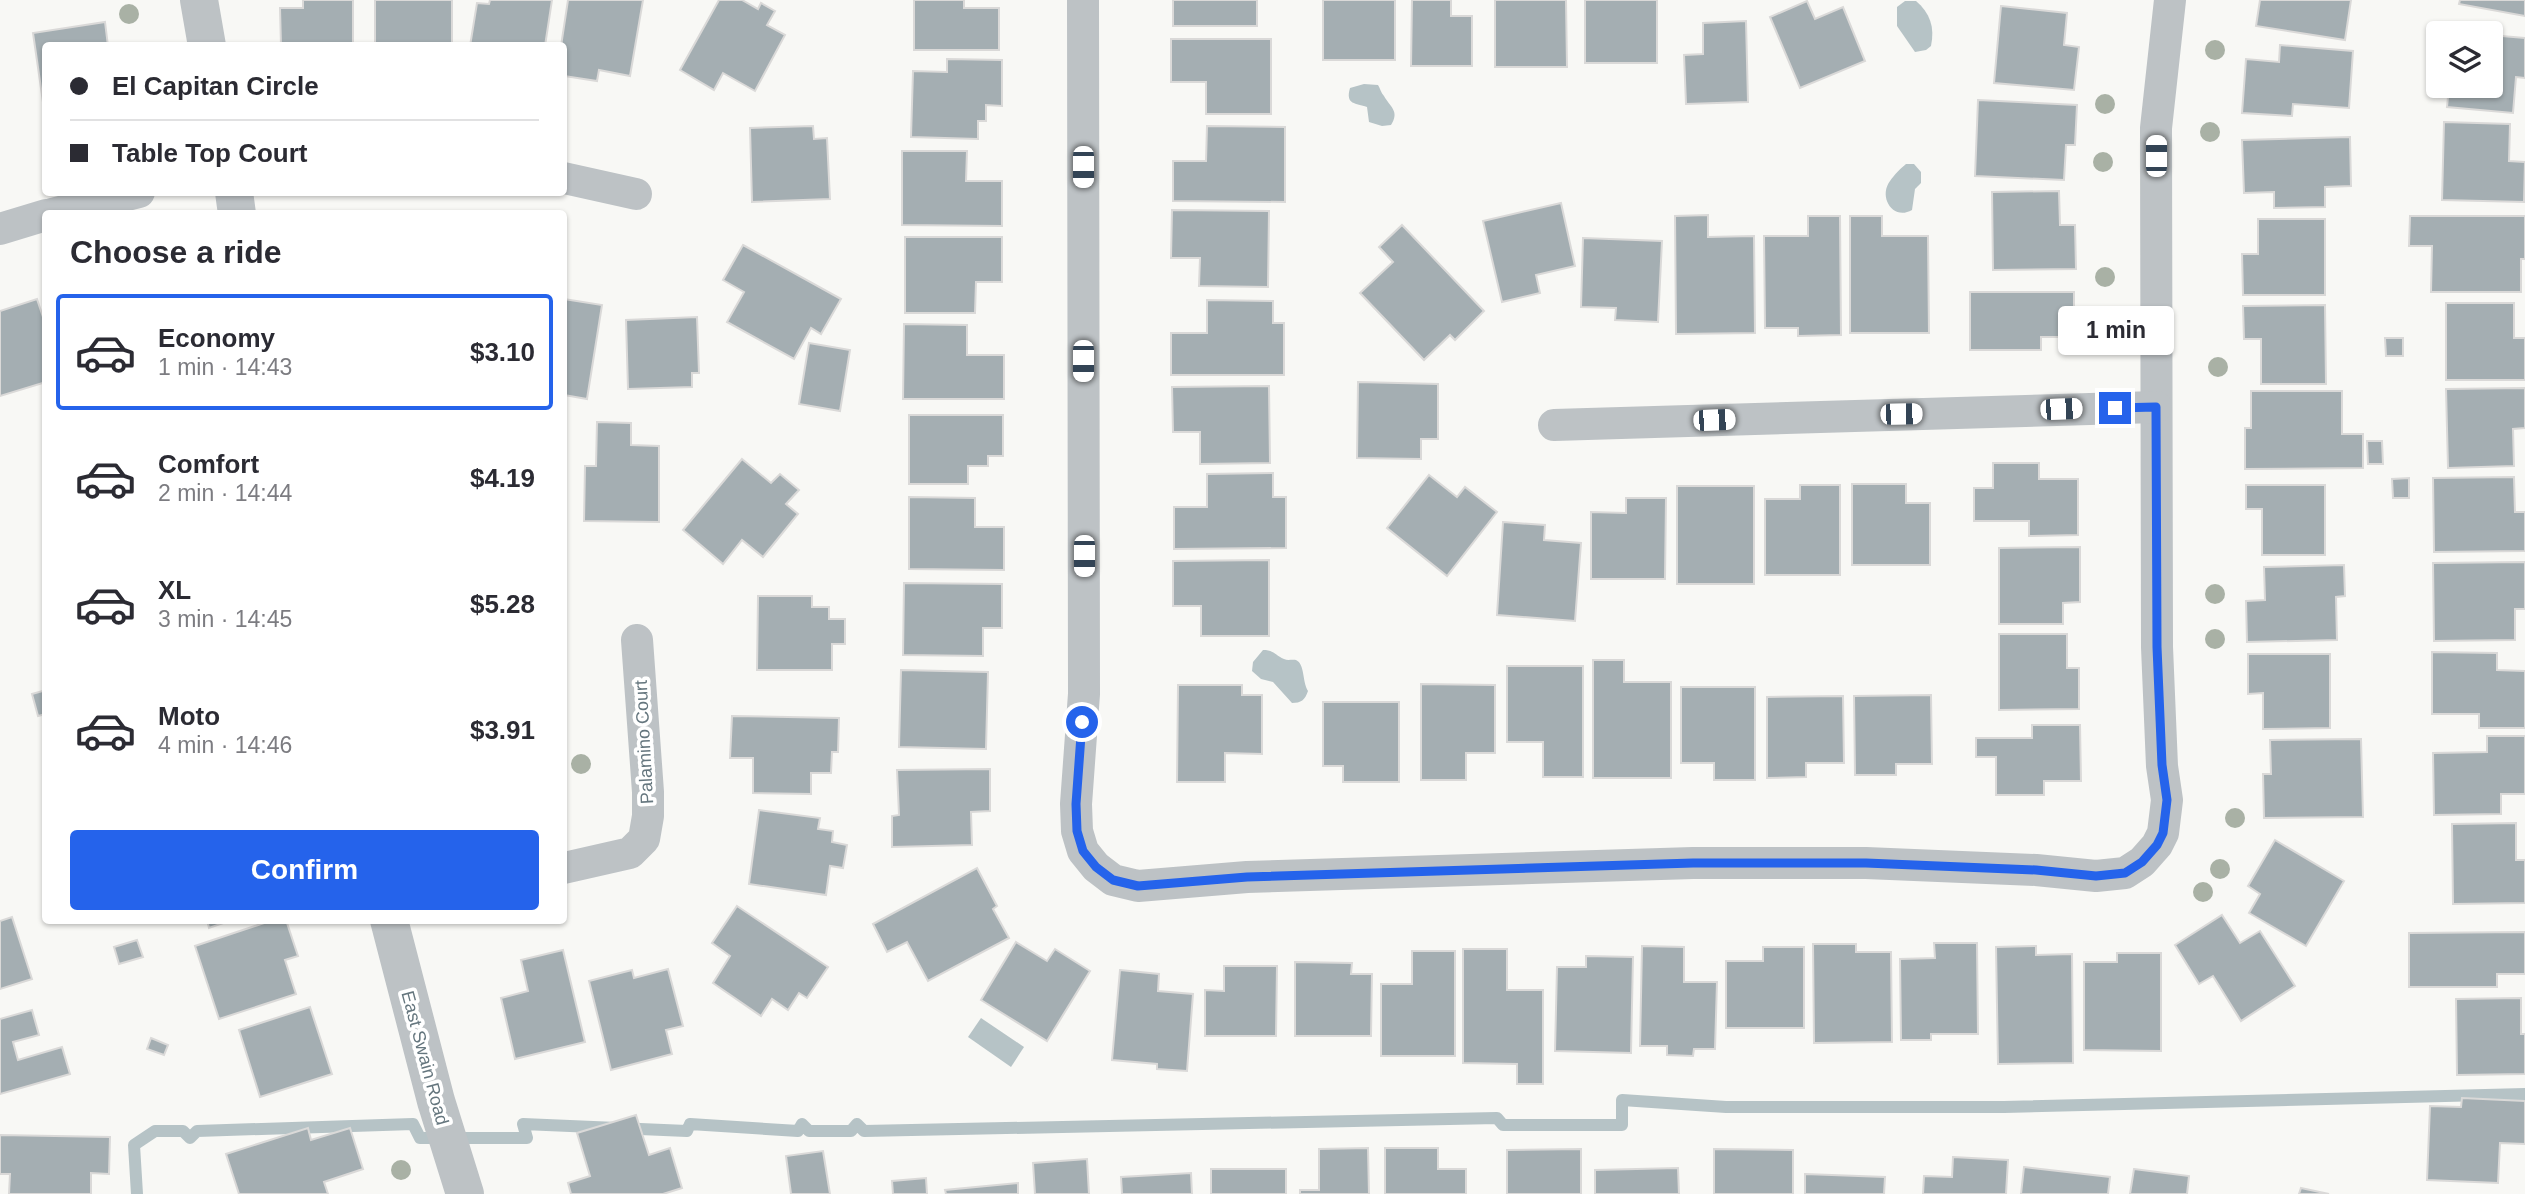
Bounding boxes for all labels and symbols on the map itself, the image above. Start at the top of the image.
car [2146,135,2167,177]
car [1073,146,1094,188]
callout: 1 min [2057,306,2173,356]
car [1073,340,1094,382]
route end [2099,392,2131,424]
car [2040,398,2083,420]
car [1880,403,1923,425]
car [1693,409,1736,431]
car [1074,535,1095,577]
street label: Palamino Court [631,680,657,804]
route start [1066,706,1098,738]
street label: East Swain Road [397,989,453,1127]

